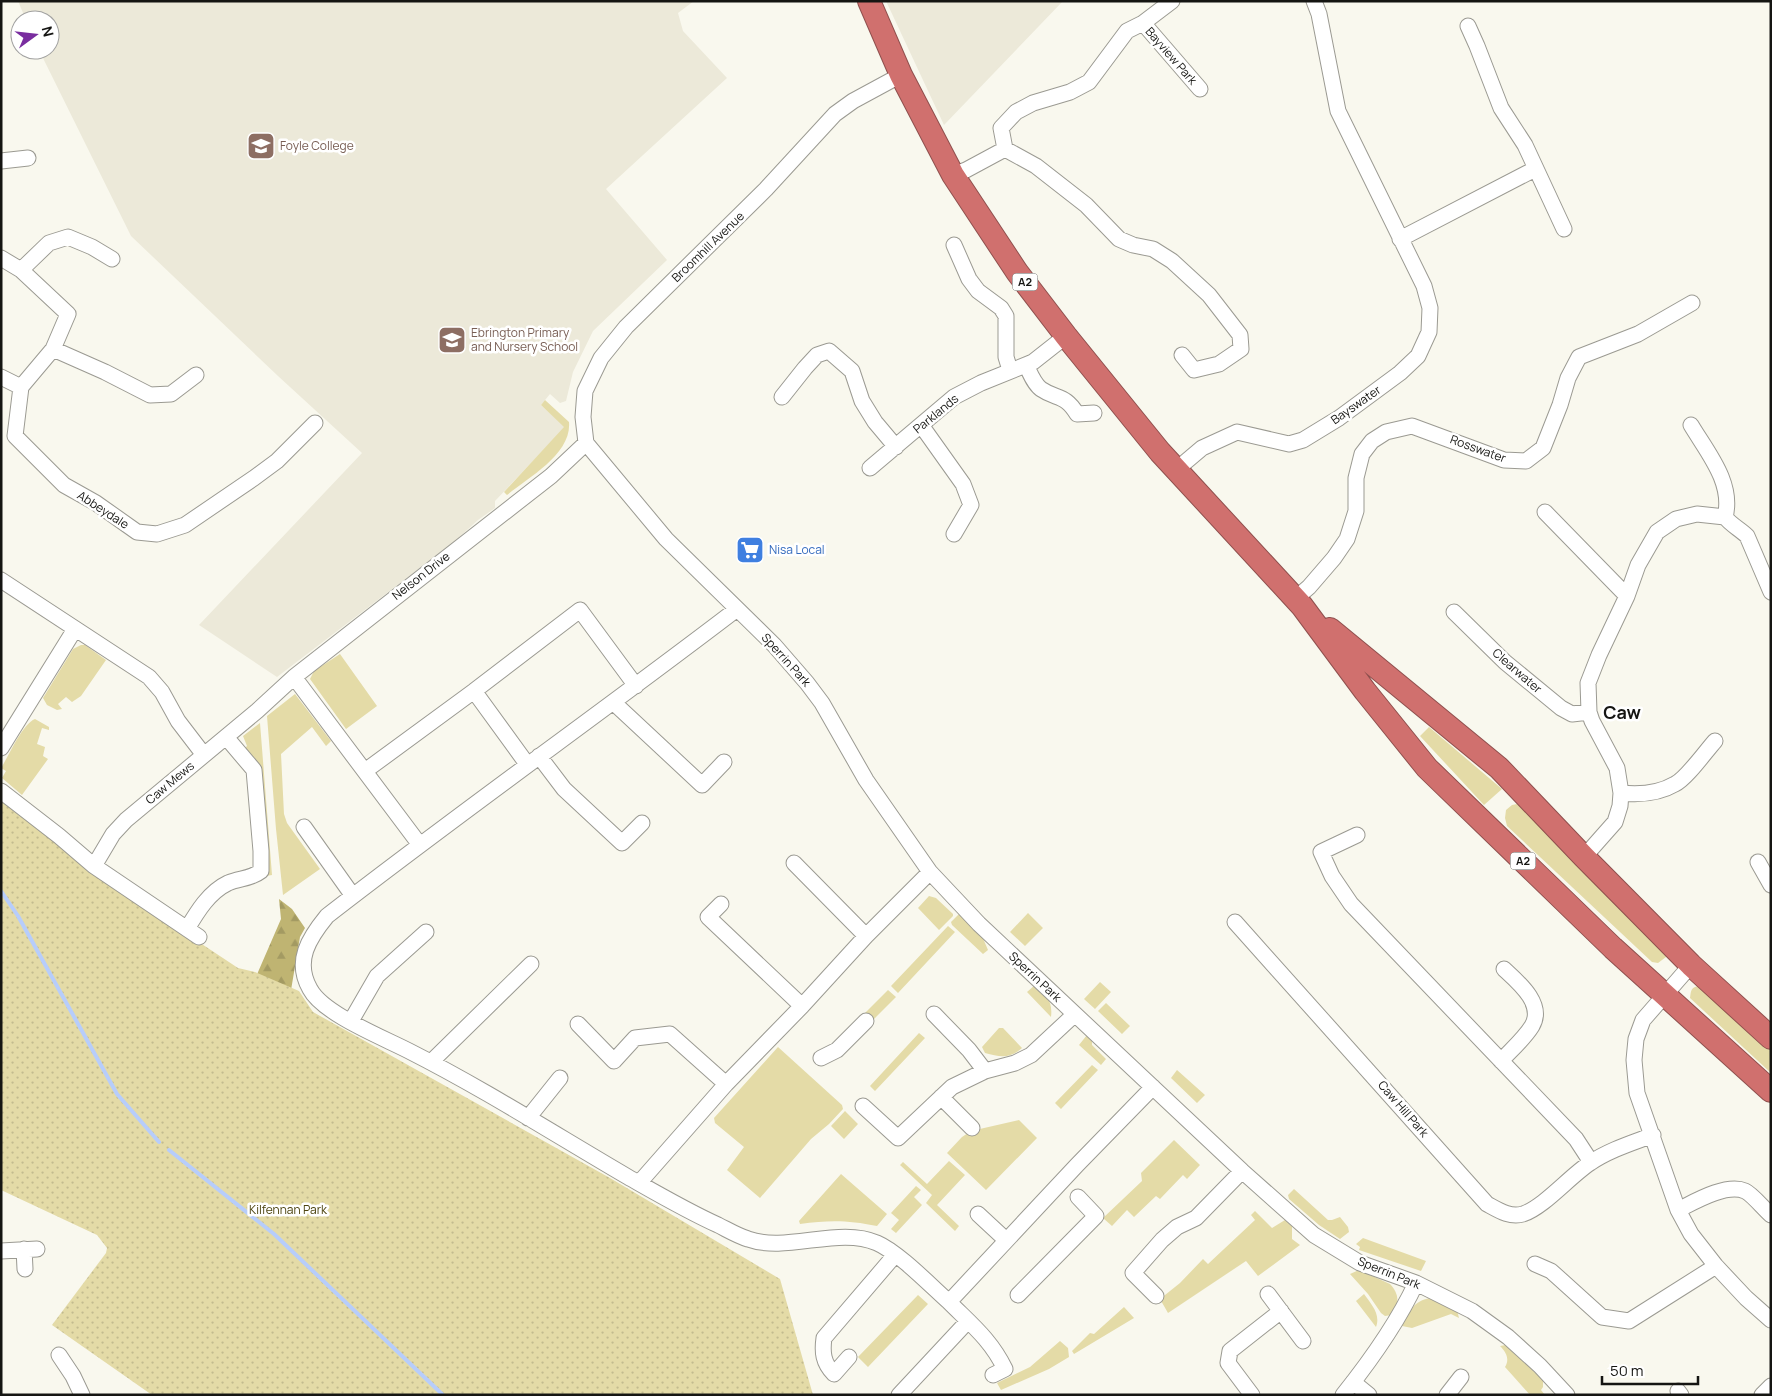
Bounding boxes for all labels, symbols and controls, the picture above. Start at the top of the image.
north arrow [10,10,60,60]
street label: Bayview Park [1142,23,1202,89]
text: N [38,24,59,39]
school or university icon: Foyle College [246,131,276,161]
place label: Foyle College [280,137,354,154]
street label: Broomhill Avenue [668,208,748,286]
road number: A2 [1012,274,1038,290]
place label: Ebrington Primary and Nursery School [471,324,578,355]
school or university icon: Ebrington Primary and Nursery School [437,325,467,355]
street label: Bayswater [1327,381,1385,428]
street label: Parklands [909,390,962,437]
street label: Rosswater [1448,431,1509,467]
street label: Abbeydale [74,487,132,533]
supermarket icon: Nisa Local [735,535,765,565]
place label: Nisa Local [769,541,825,558]
street label: Nelson Drive [388,548,453,604]
street label: Sperrin Park [758,629,816,691]
street label: Clearwater [1489,644,1546,697]
district label: Caw [1603,700,1641,724]
street label: Caw Mews [142,757,198,808]
road number: A2 [1510,852,1536,869]
street label: Sperrin Park [1005,948,1066,1006]
street label: Caw Hill Park [1374,1077,1433,1141]
park label: Kilfennan Park [249,1201,328,1218]
street label: Sperrin Park [1355,1252,1424,1293]
scale bar [1602,1354,1698,1386]
text: 50 m [1610,1360,1644,1381]

